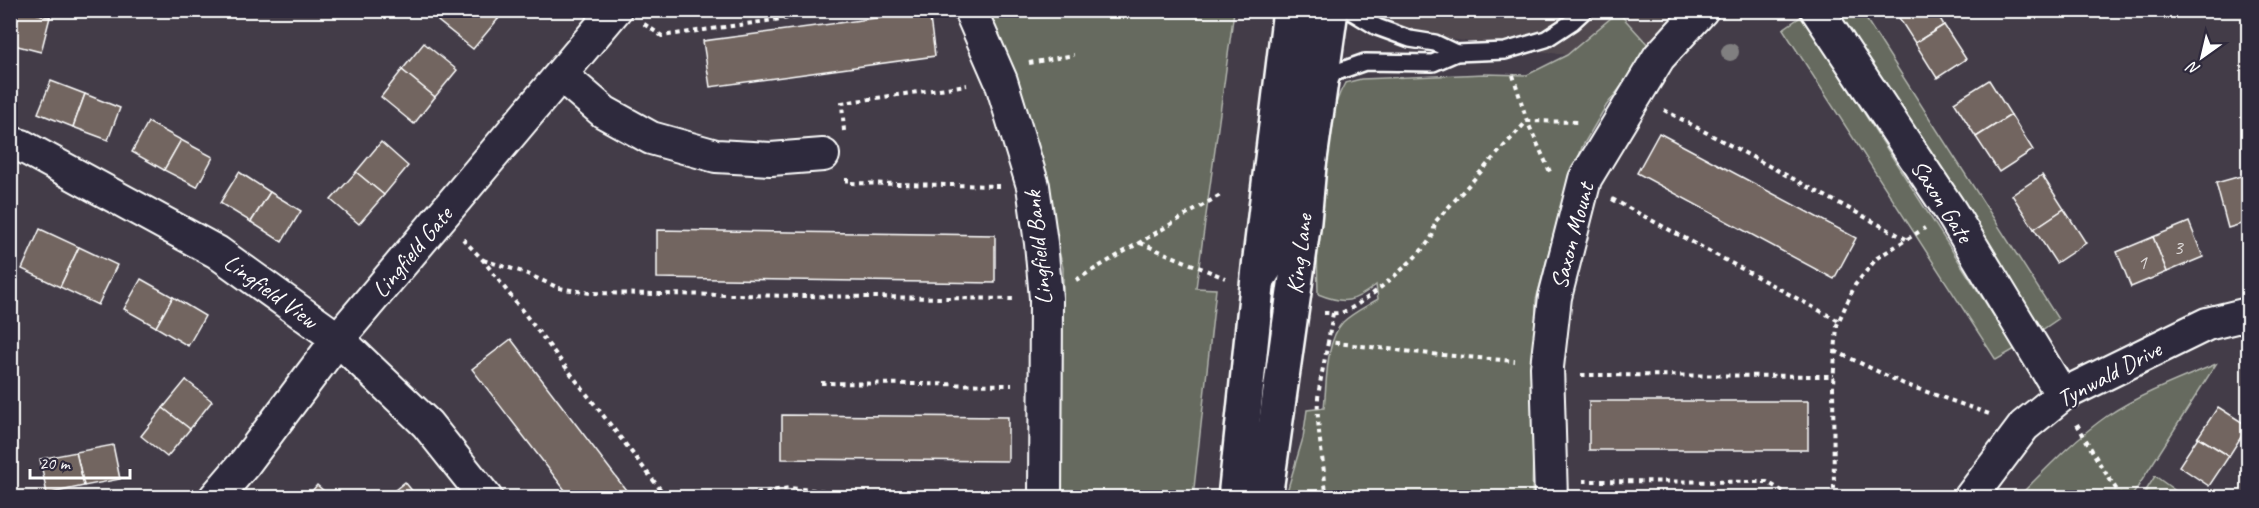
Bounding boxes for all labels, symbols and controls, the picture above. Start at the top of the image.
north arrow [2172,27,2232,87]
text: N [2182,56,2204,80]
street label: Saxon Gate [1904,154,1981,250]
street label: Saxon Mount [1543,178,1601,292]
street label: Lingfield Bank [1017,187,1059,306]
street label: Lingfield Gate [365,199,460,304]
street label: King Lane [1279,210,1319,296]
house number: 3 [2173,234,2184,260]
street label: Lingfield View [218,247,325,336]
house number: 1 [2137,249,2148,275]
street label: Tynwald Drive [2052,333,2168,414]
scale bar [30,442,130,480]
text: 20 m [39,452,72,474]

